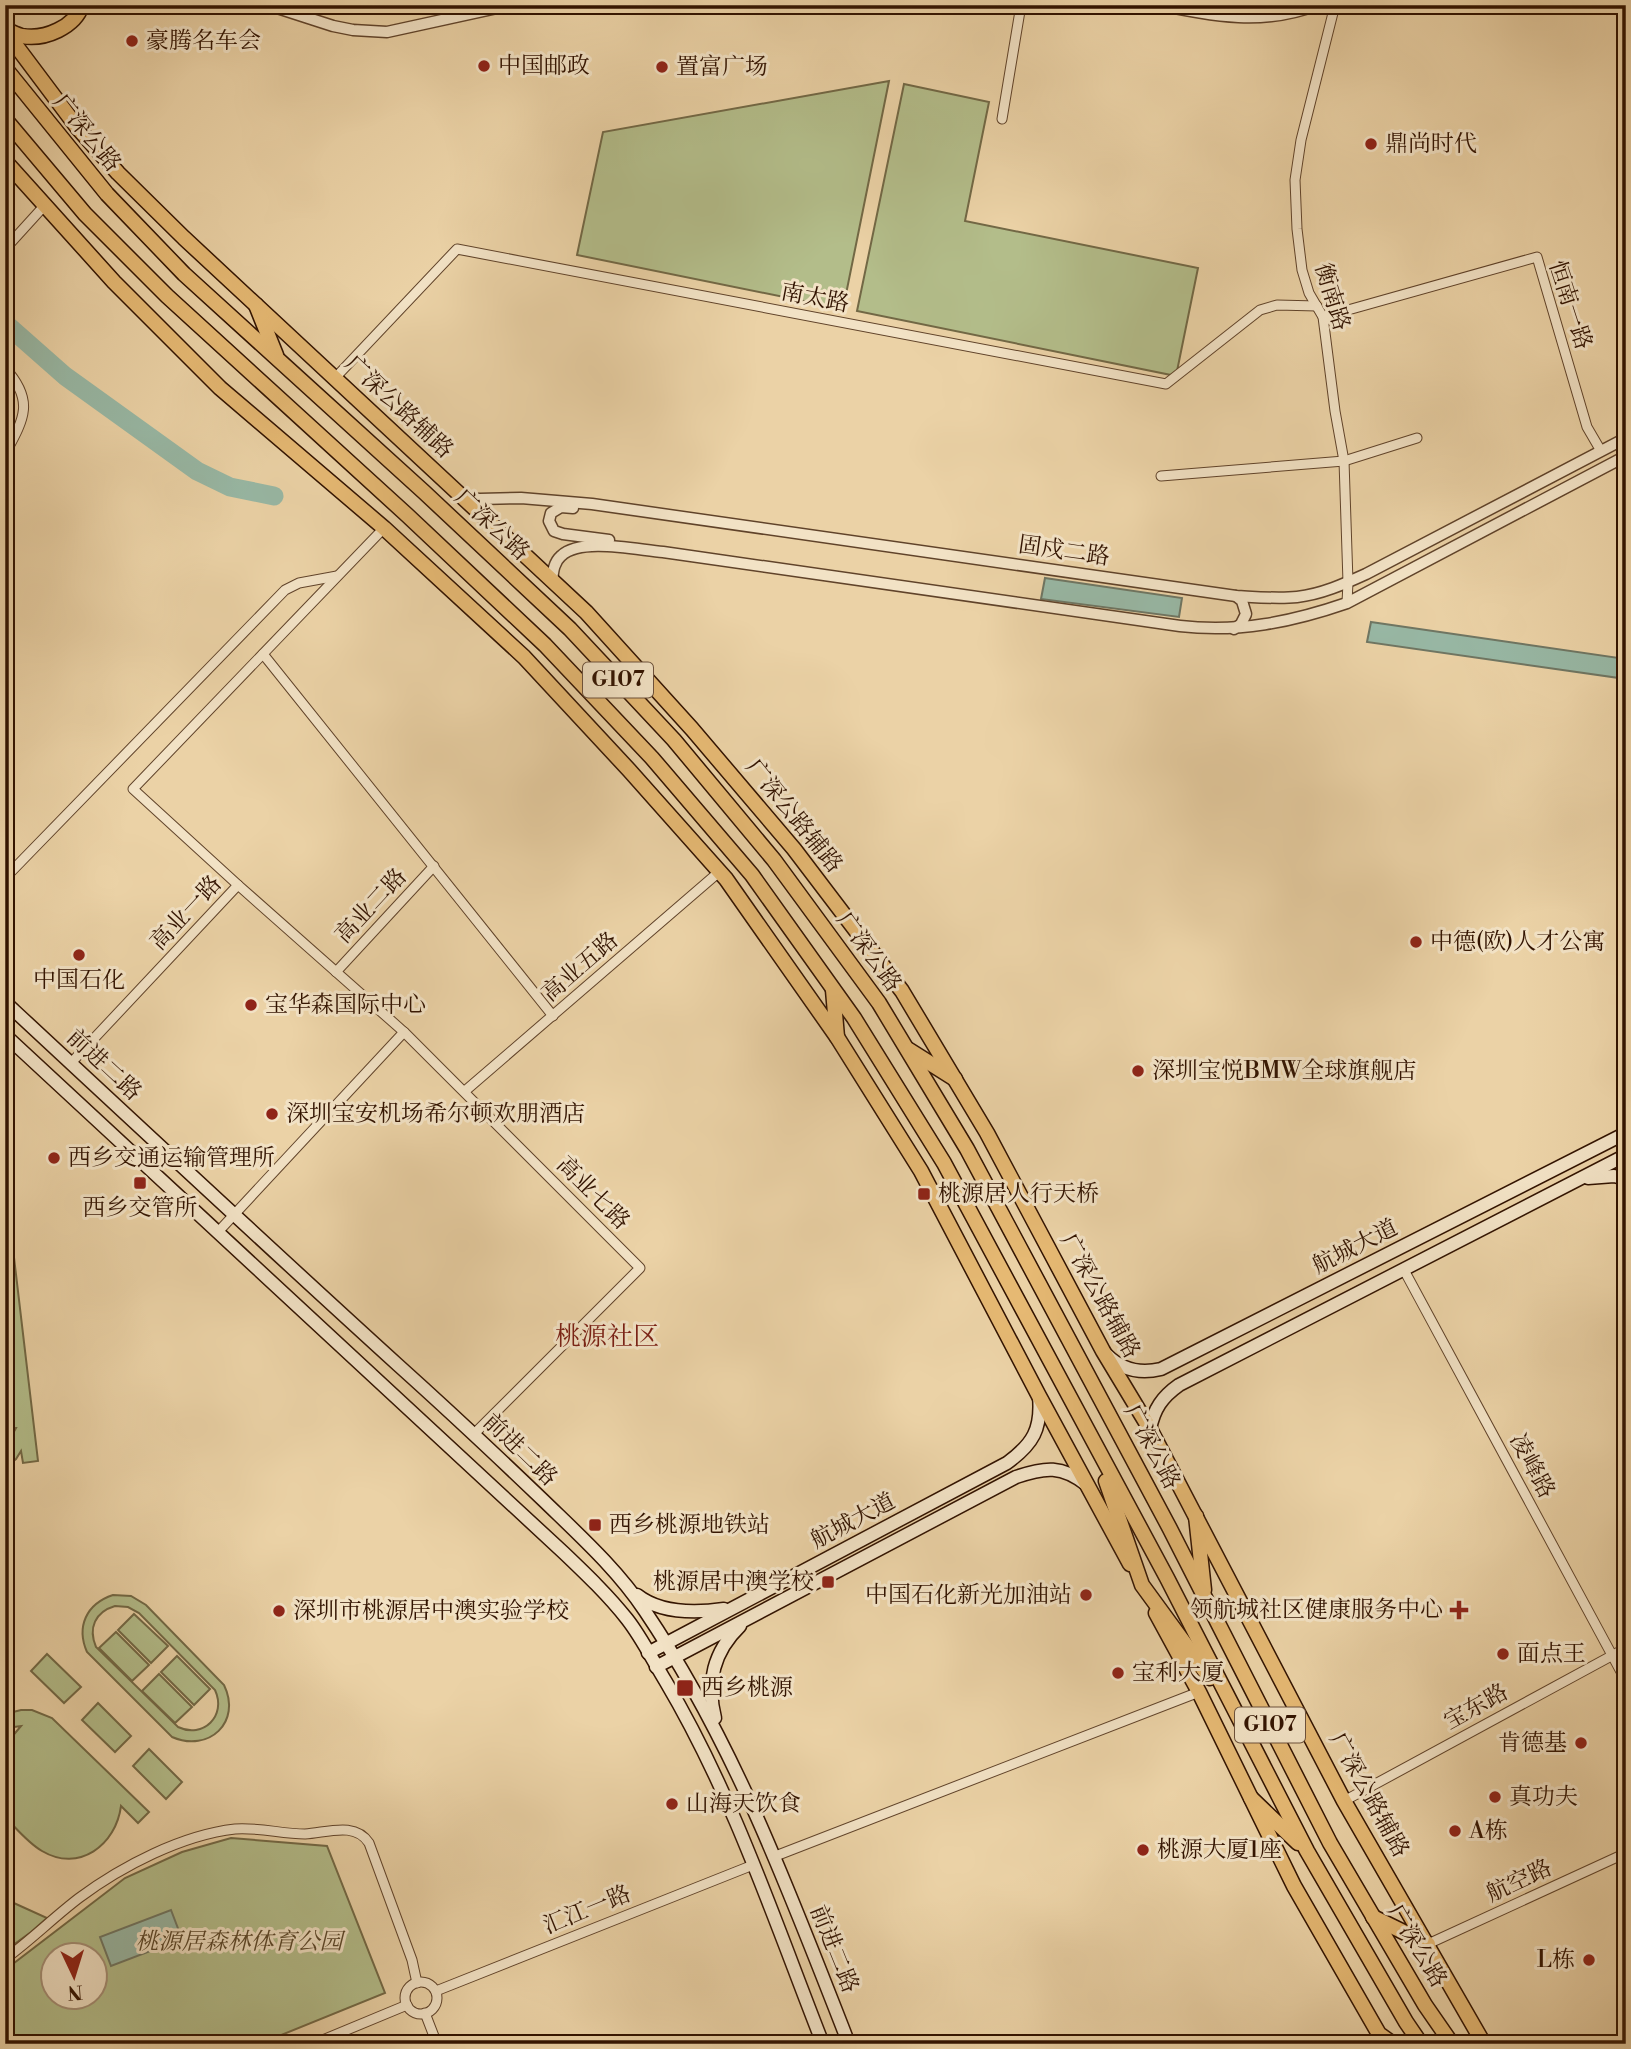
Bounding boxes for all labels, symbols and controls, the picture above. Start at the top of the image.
place label: 豪腾名车会 [146,27,261,55]
marker: 豪腾名车会 [124,33,140,49]
place label: 中国邮政 [498,52,590,80]
place label: 置富广场 [676,53,768,81]
marker: 中国邮政 [476,58,492,74]
marker: 置富广场 [654,59,670,75]
street label: 广深公路 [47,88,127,178]
place label: 鼎尚时代 [1385,130,1477,158]
marker: 鼎尚时代 [1363,136,1379,152]
street label: 恒南一路 [1542,257,1598,353]
street label: 衡南路 [1309,260,1355,334]
street label: 南太路 [778,278,852,318]
street label: 广深公路辅路 [339,350,459,464]
street label: 广深公路 [449,483,535,567]
street label: 固戍二路 [1016,531,1112,571]
road number: G107 [583,662,653,698]
street label: 广深公路辅路 [740,754,848,878]
street label: 高业二路 [329,863,413,949]
street label: 高业一路 [144,870,228,956]
street label: 广深公路 [831,907,907,997]
street label: 高业五路 [536,926,624,1008]
place label: 中德(欧)人才公寓 [1430,928,1605,956]
marker: 中德(欧)人才公寓 [1408,934,1424,950]
marker: 中国石化 [71,947,87,963]
place label: 中国石化 [33,966,125,994]
place label: 宝华森国际中心 [265,991,426,1019]
marker: 宝华森国际中心 [243,997,259,1013]
street label: 前进二路 [61,1023,147,1107]
place label: 深圳宝悦BMW全球旗舰店 [1152,1057,1416,1085]
marker: 深圳宝悦BMW全球旗舰店 [1130,1063,1146,1079]
place label: 深圳宝安机场希尔顿欢朋酒店 [286,1100,585,1128]
marker: 深圳宝安机场希尔顿欢朋酒店 [264,1106,280,1122]
place label: 西乡交通运输管理所 [68,1144,275,1172]
marker: 西乡交通运输管理所 [46,1150,62,1166]
street label: 高业七路 [551,1151,635,1235]
marker: 西乡交管所 [132,1175,148,1191]
place label: 桃源居人行天桥 [938,1180,1099,1208]
marker: 桃源居人行天桥 [916,1186,932,1202]
place label: 西乡交管所 [83,1194,198,1222]
street label: 航城大道 [1308,1214,1402,1280]
street label: 广深公路辅路 [1054,1229,1146,1363]
district label: 桃源社区 [555,1321,659,1353]
street label: 广深公路 [1118,1400,1186,1494]
street label: 前进二路 [477,1408,563,1492]
street label: 凌峰路 [1503,1429,1561,1503]
street label: 航城大道 [806,1487,900,1555]
place label: 西乡桃源地铁站 [609,1511,770,1539]
marker: 西乡桃源地铁站 [587,1517,603,1533]
place label: 桃源居中澳学校 [653,1568,814,1596]
marker: 桃源居中澳学校 [820,1574,836,1590]
place label: 中国石化新光加油站 [865,1581,1072,1609]
marker: 中国石化新光加油站 [1078,1587,1094,1603]
place label: 领航城社区健康服务中心 [1190,1596,1443,1624]
place label: 深圳市桃源居中澳实验学校 [293,1597,569,1625]
marker: 领航城社区健康服务中心 [1449,1600,1469,1620]
marker: 深圳市桃源居中澳实验学校 [271,1603,287,1619]
place label: 面点王 [1517,1640,1586,1668]
marker: 面点王 [1495,1646,1511,1662]
place label: 宝利大厦 [1132,1659,1224,1687]
marker: 宝利大厦 [1110,1665,1126,1681]
place label: 西乡桃源 [701,1674,793,1702]
marker: 西乡桃源 [675,1678,695,1698]
street label: 宝东路 [1439,1678,1513,1736]
road number: G107 [1235,1708,1305,1742]
street label: 广深公路辅路 [1323,1728,1415,1862]
place label: 肯德基 [1498,1729,1567,1757]
marker: 肯德基 [1573,1735,1589,1751]
place label: 真功夫 [1509,1783,1578,1811]
marker: 真功夫 [1487,1789,1503,1805]
place label: 山海天饮食 [686,1790,801,1818]
marker: 山海天饮食 [664,1796,680,1812]
place label: A栋 [1468,1817,1508,1845]
marker: A栋 [1447,1823,1463,1839]
place label: 桃源大厦1座 [1157,1836,1282,1864]
marker: 桃源大厦1座 [1135,1842,1151,1858]
street label: 航空路 [1482,1854,1556,1908]
street label: 汇江一路 [539,1880,635,1940]
street label: 广深公路 [1381,1899,1453,1993]
street label: 前进二路 [804,1901,864,1997]
park label: 桃源居森林体育公园 [136,1928,347,1956]
north arrow [38,1940,108,2010]
place label: L栋 [1537,1946,1575,1974]
marker: L栋 [1581,1952,1597,1968]
text: N [67,1979,83,2004]

